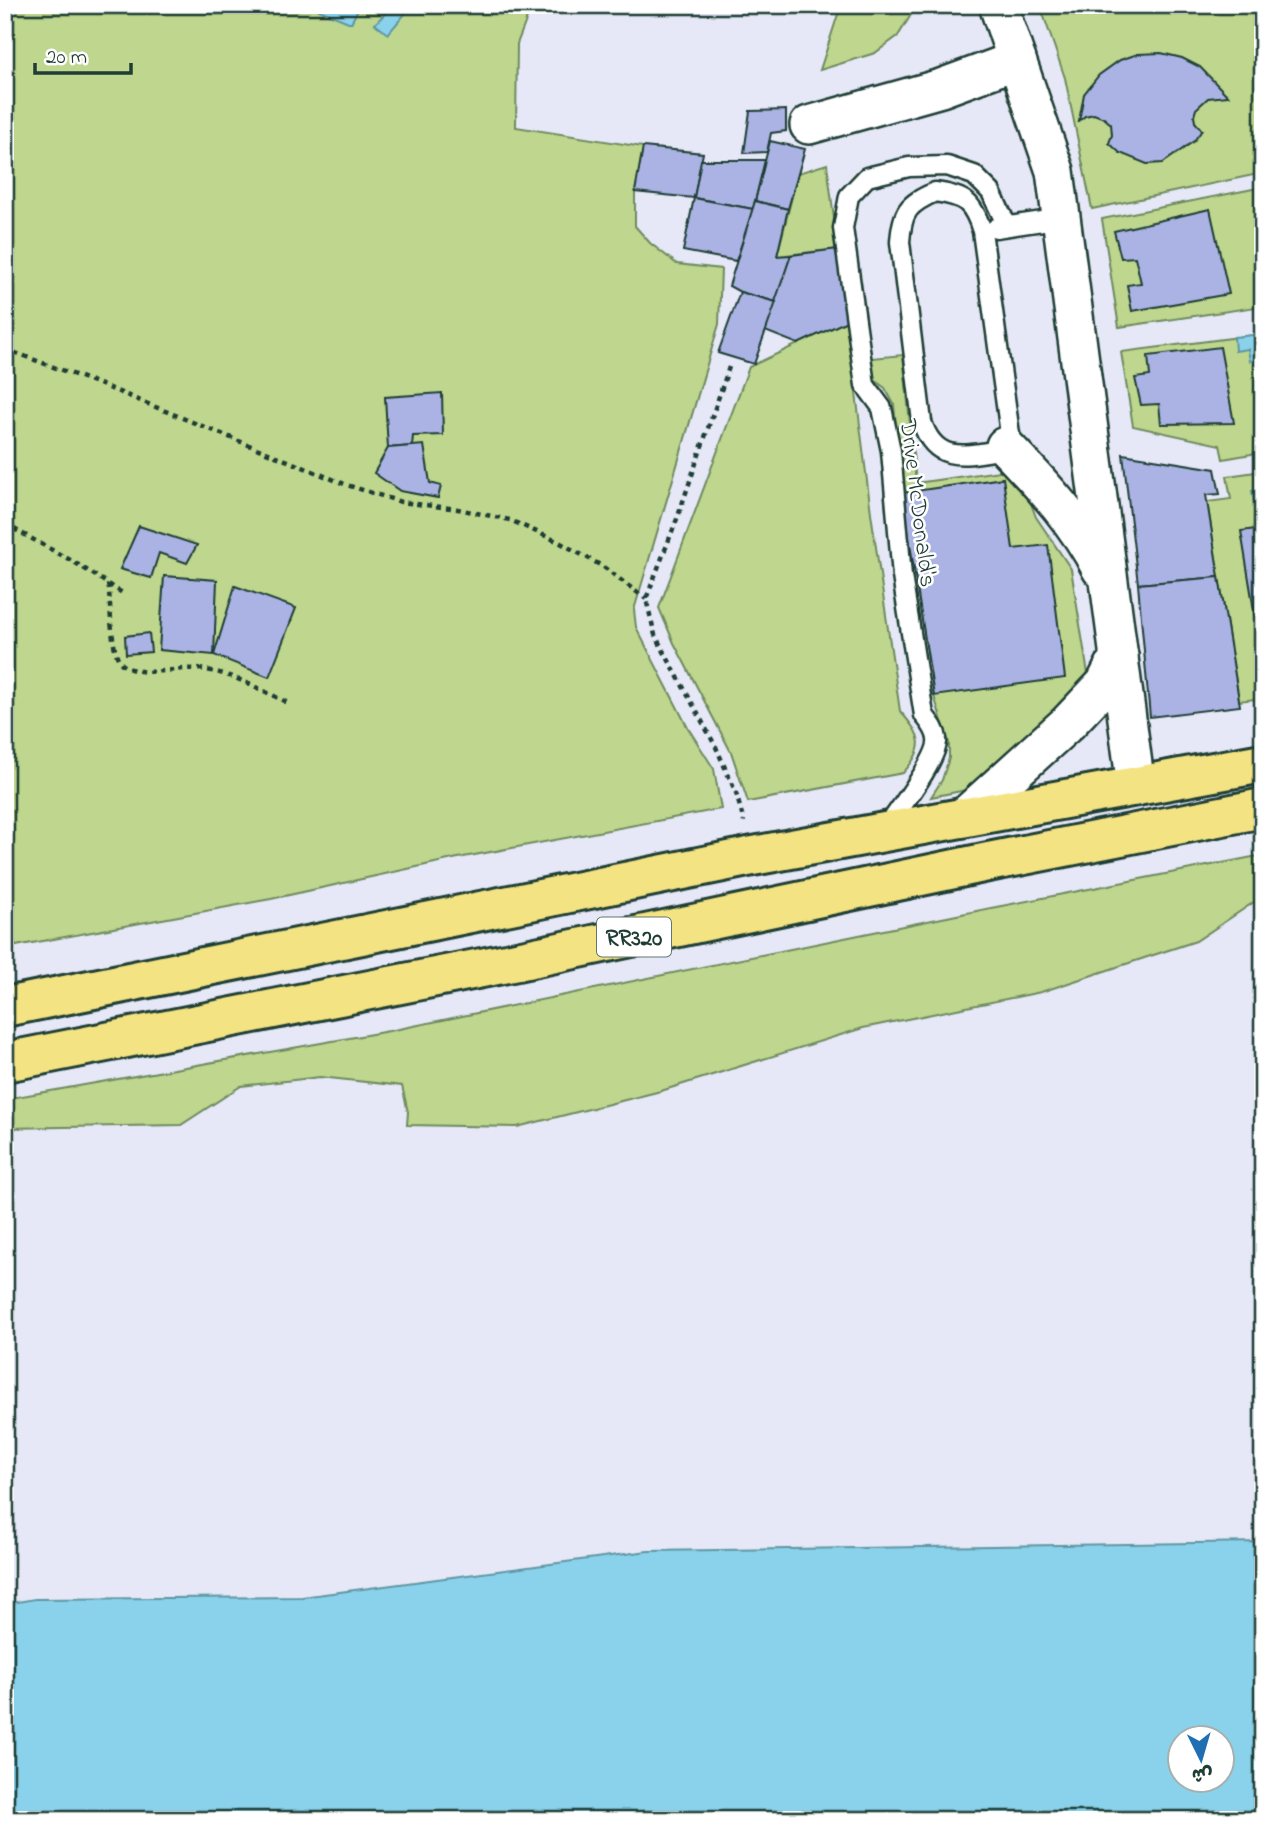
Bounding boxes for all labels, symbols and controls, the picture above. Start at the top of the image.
scale bar [35,32,131,76]
text: 20 m [46,43,87,73]
street label: Drive McDonald's [889,417,944,589]
road number: RR320 [597,918,671,956]
north arrow [1166,1724,1236,1794]
text: ش [1191,1759,1214,1788]

